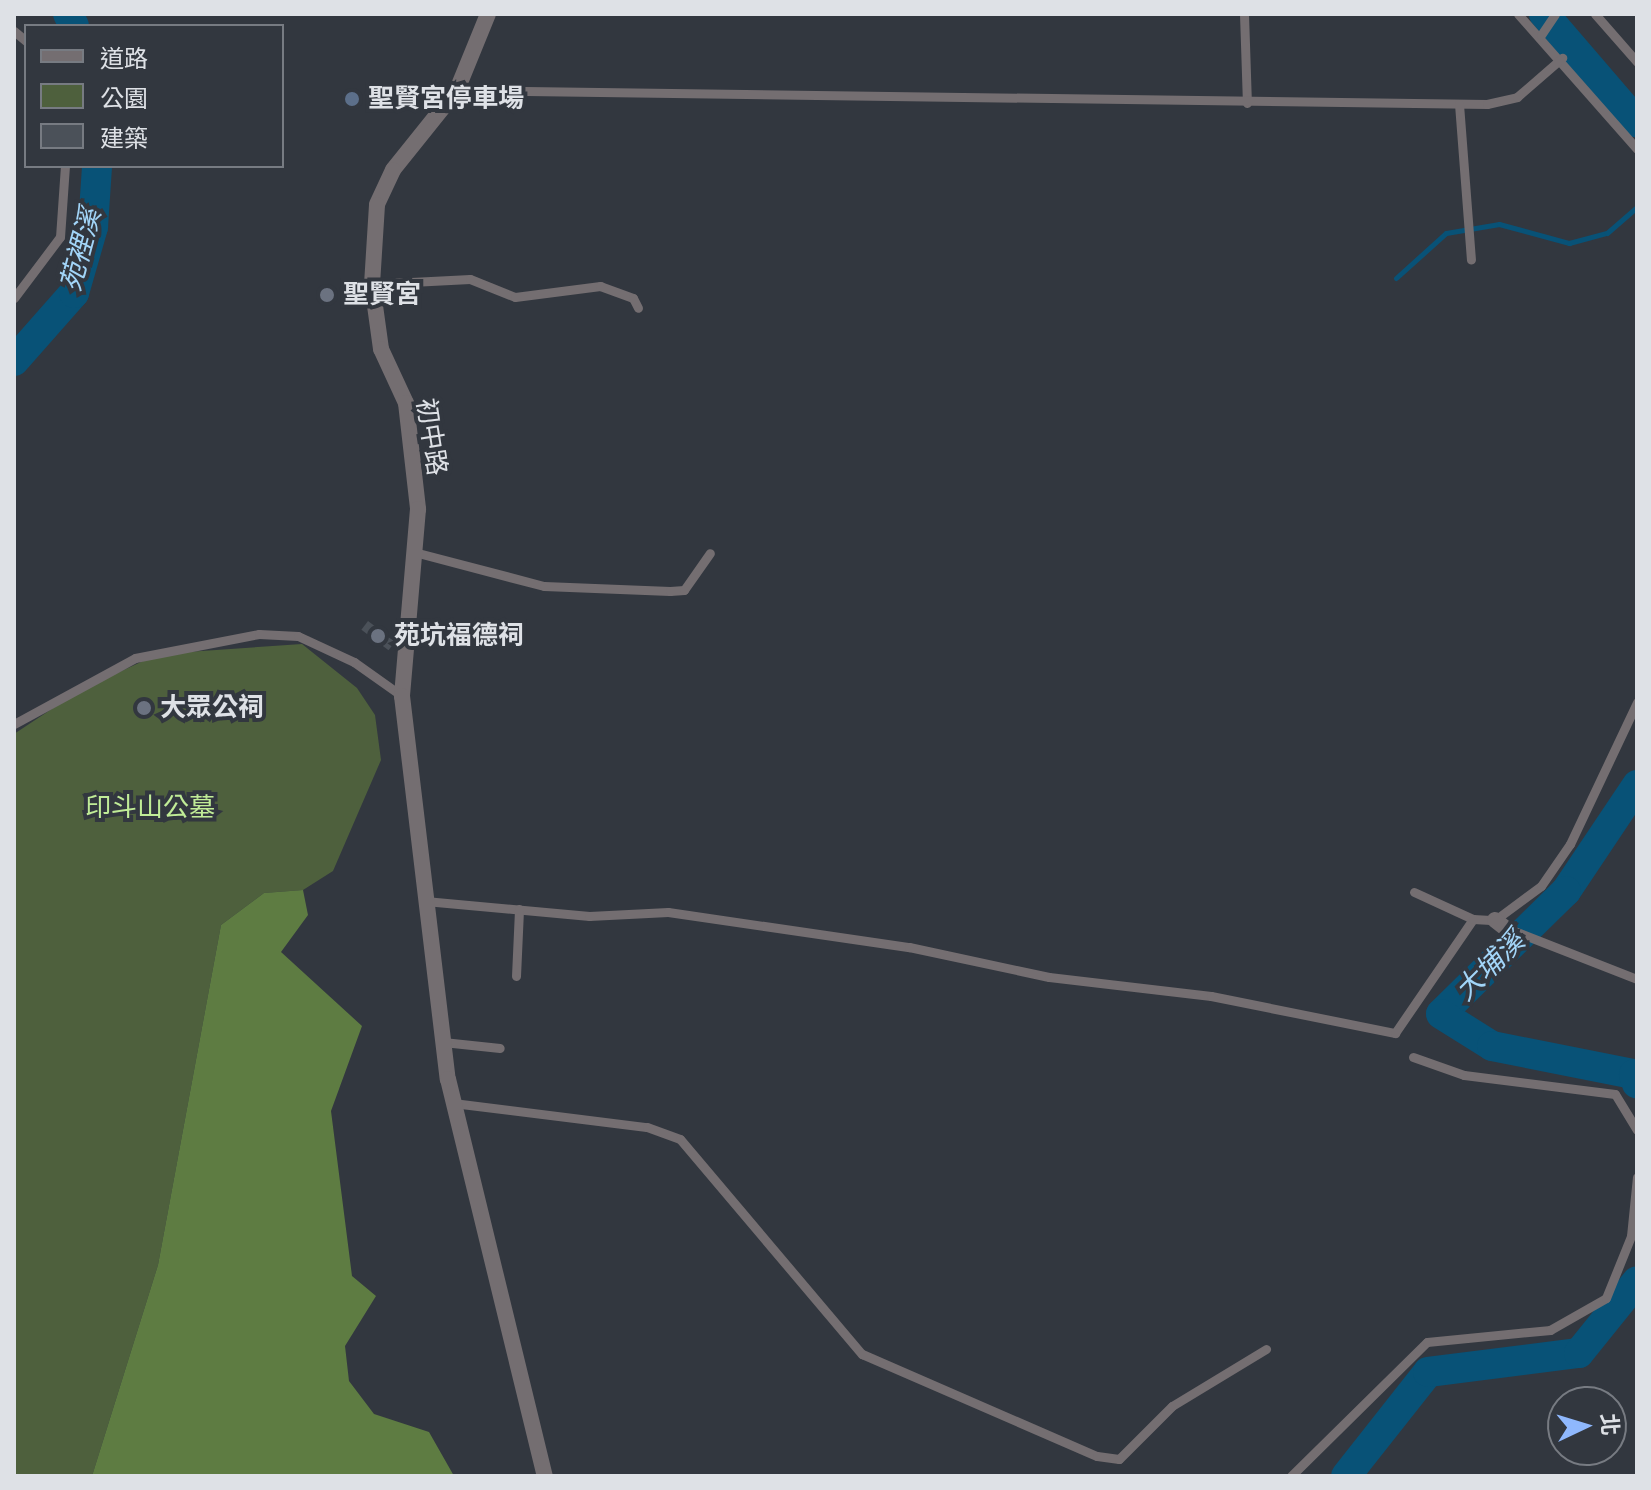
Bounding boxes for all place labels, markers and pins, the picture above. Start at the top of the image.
place label: 聖賢宮停車場 [368,83,524,115]
marker: 聖賢宮停車場 [343,90,361,108]
place label: 聖賢宮 [343,279,421,311]
marker: 聖賢宮 [318,286,336,304]
place label: 苑坑福德祠 [394,620,524,652]
marker: 苑坑福德祠 [369,627,387,645]
place label: 大眾公祠 [160,692,264,724]
marker: 大眾公祠 [135,699,153,717]

